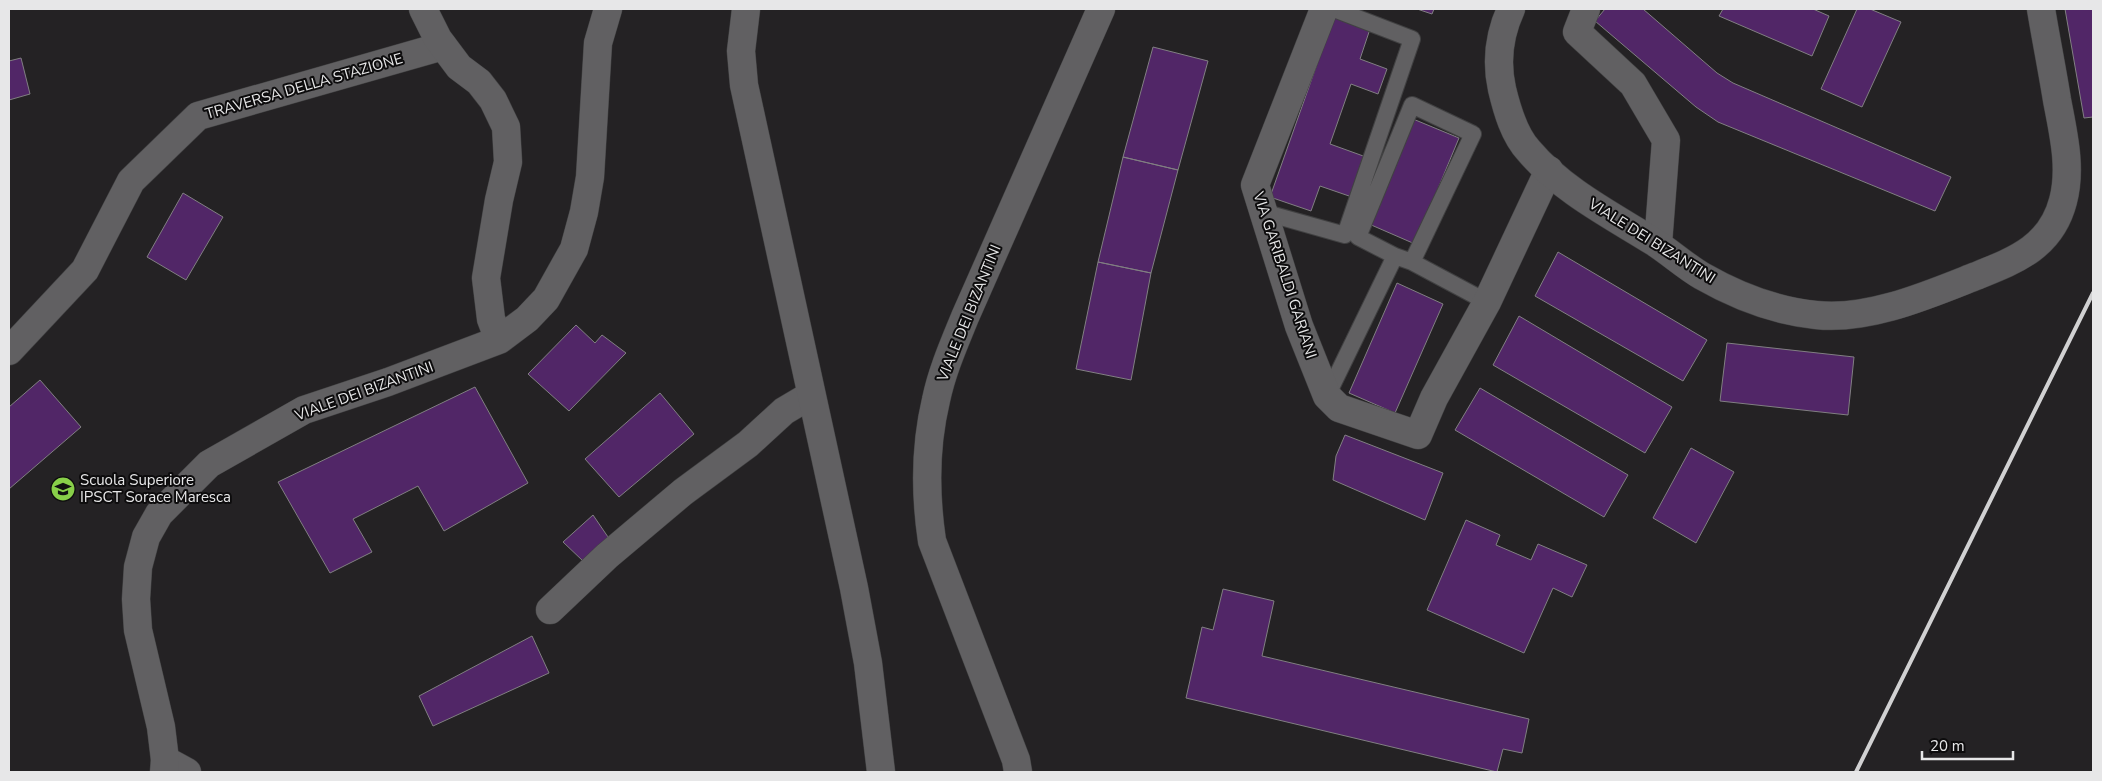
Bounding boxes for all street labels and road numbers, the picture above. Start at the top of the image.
street label: TRAVERSA DELLA STAZIONE [203,48,405,124]
street label: VIA GARIBALDI GARIANI [1248,188,1321,361]
street label: VIALE DEI BIZANTINI [1584,193,1719,288]
street label: VIALE DEI BIZANTINI [932,242,1006,385]
street label: VIALE DEI BIZANTINI [291,357,436,426]

